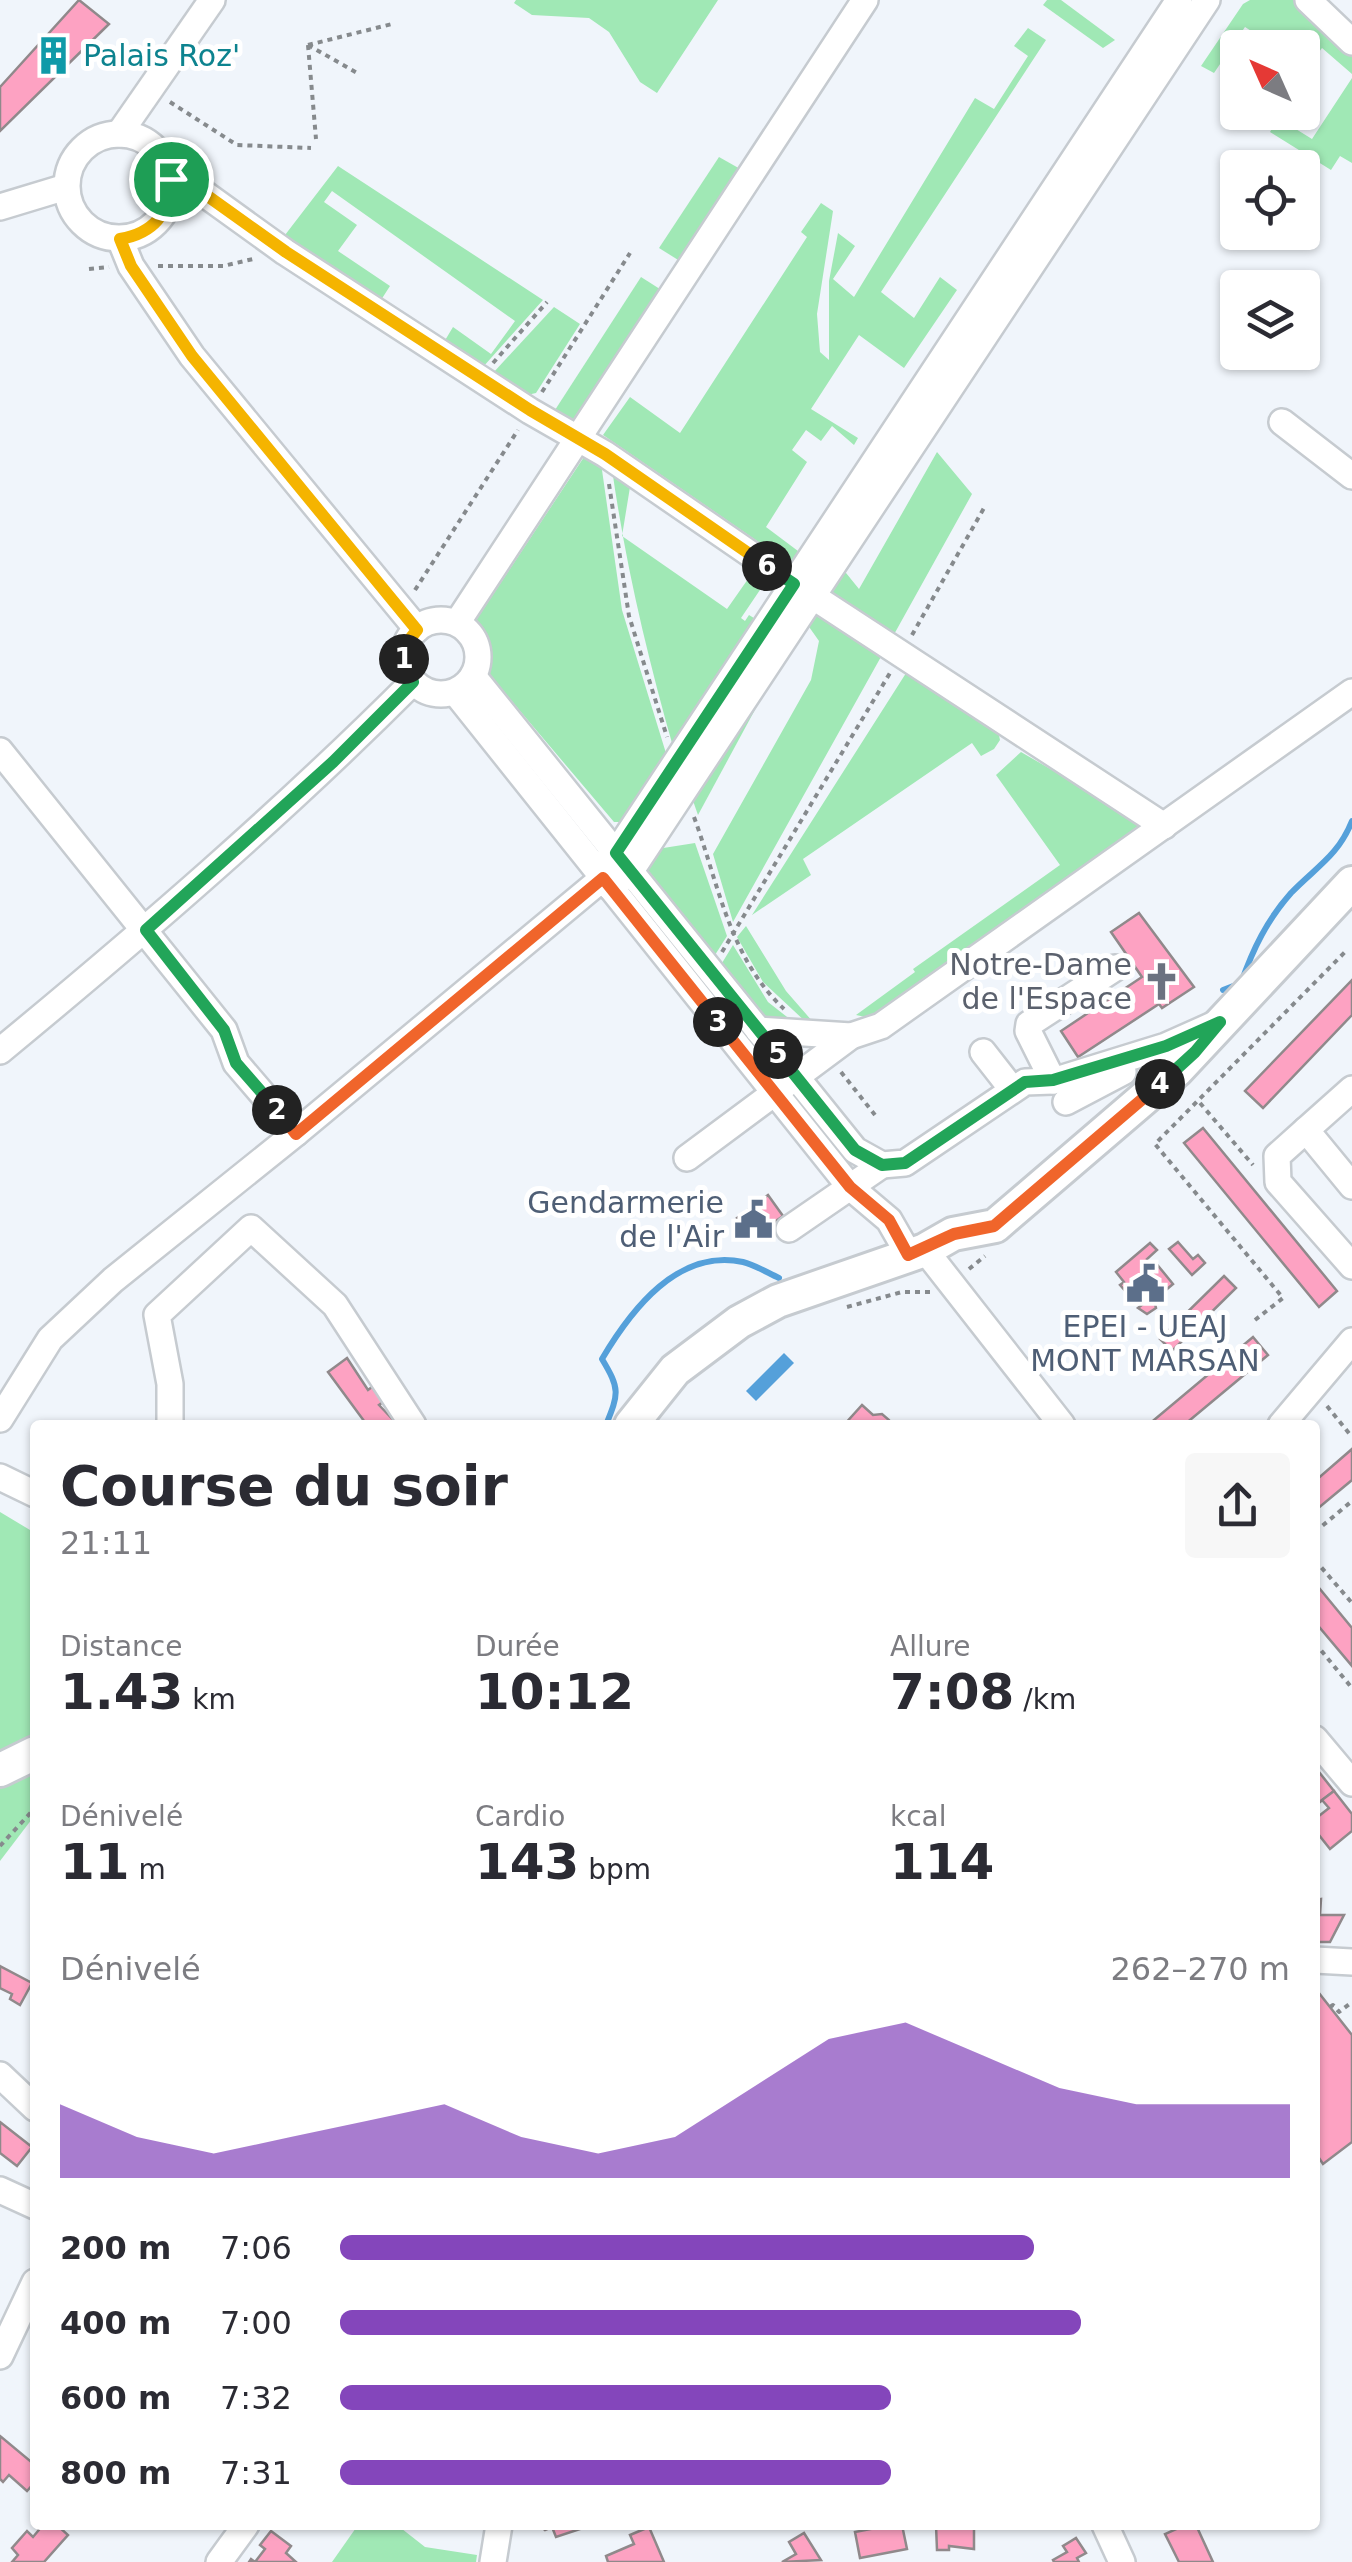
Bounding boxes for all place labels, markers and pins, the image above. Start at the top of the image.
building icon: Palais Roz' [32,35,74,77]
place label: Palais Roz' [83,38,240,73]
pin [129,137,214,222]
pin: 6 [742,541,792,591]
pin: 1 [379,634,429,684]
place label: Notre-Dame de l'Espace [949,947,1132,1016]
church icon: Notre-Dame de l'Espace [1141,961,1183,1003]
pin: 3 [693,997,743,1047]
pin: 5 [753,1029,803,1079]
pin: 4 [1135,1059,1185,1109]
pin: 2 [252,1085,302,1135]
place label: Gendarmerie de l'Air [527,1185,725,1254]
public building icon: Gendarmerie de l'Air [733,1199,775,1241]
public building icon: EPEI - UEAJ MONT MARSAN [1124,1262,1166,1304]
place label: EPEI - UEAJ MONT MARSAN [1030,1309,1260,1378]

